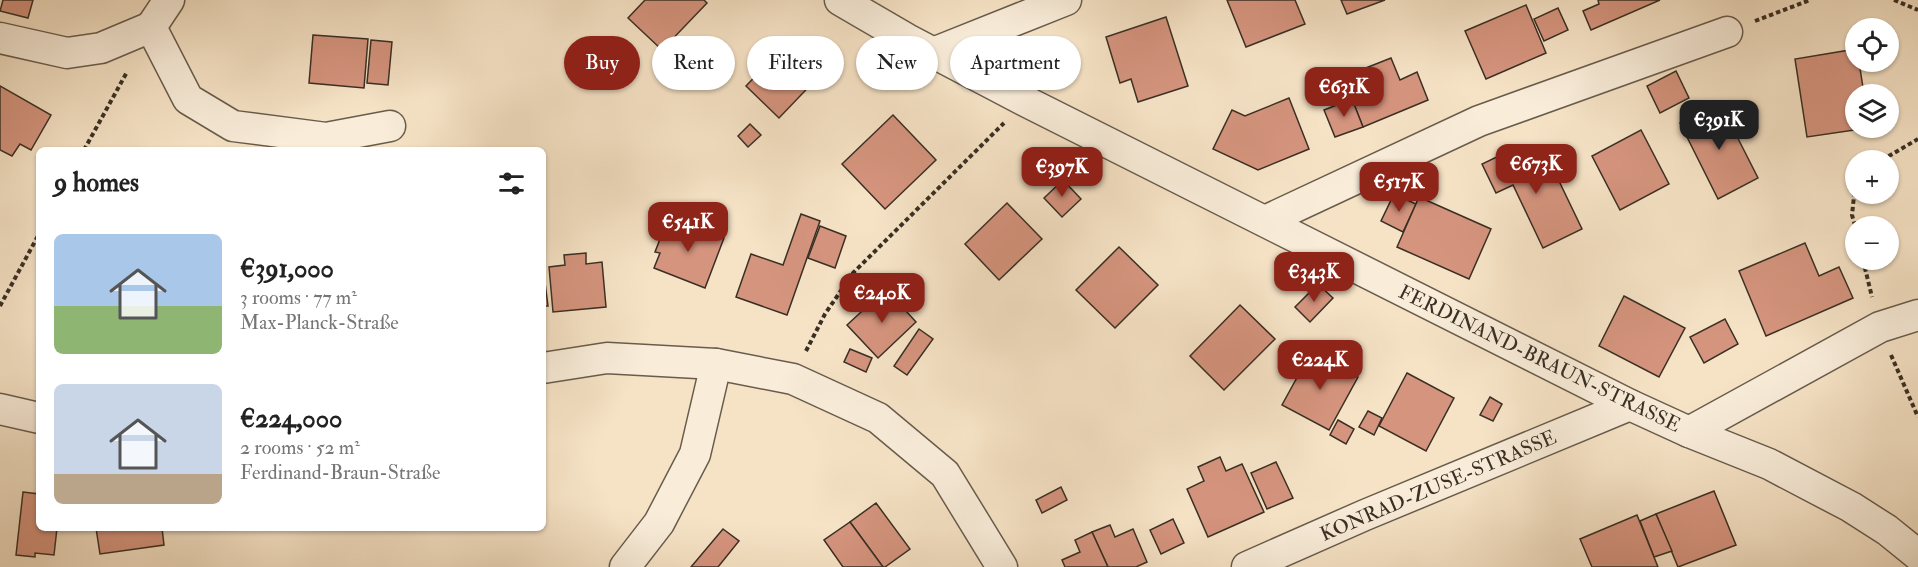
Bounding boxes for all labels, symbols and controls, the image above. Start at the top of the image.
map controls [1845,18,1899,270]
button: locate [1845,18,1899,72]
chip: Buy [564,36,640,90]
chip: Rent [652,36,735,90]
chip: Filters [747,36,844,90]
chip: New [856,36,938,90]
chip: Apartment [950,36,1081,90]
pin: €631K [1302,67,1386,118]
text: €631K [1319,74,1369,99]
button: layers [1845,84,1899,138]
pin: €391K [1677,100,1761,151]
text: €391K [1694,107,1744,132]
pin: €673K [1494,144,1578,195]
pin: €397K [1020,147,1104,198]
button: + [1845,150,1899,204]
text: €673K [1510,151,1562,176]
text: €397K [1036,154,1088,179]
pin: €517K [1357,162,1441,213]
text: 9 homes [54,167,139,199]
icon: filters [495,167,528,200]
text: €517K [1374,169,1424,194]
pin: €541K [646,202,730,253]
text: €541K [662,209,714,234]
button: − [1845,216,1899,270]
pin: €343K [1272,252,1356,303]
text: €391,000 [240,253,334,285]
icon: home [102,258,174,330]
text: €343K [1288,259,1340,284]
pin: €240K [840,273,924,324]
street label: FERDINAND-BRAUN-STRASSE [1395,279,1685,438]
text: €240K [854,280,910,305]
text: 3 rooms · 77 m² [240,285,357,310]
text: Max-Planck-Straße [240,310,399,335]
pin: €224K [1278,340,1362,391]
text: €224K [1292,347,1348,372]
text: €224,000 [240,403,342,435]
icon: home [102,408,174,480]
street label: KONRAD-ZUSE-STRASSE [1316,424,1560,547]
text: 2 rooms · 52 m² [240,435,360,460]
text: Ferdinand-Braun-Straße [240,460,440,485]

